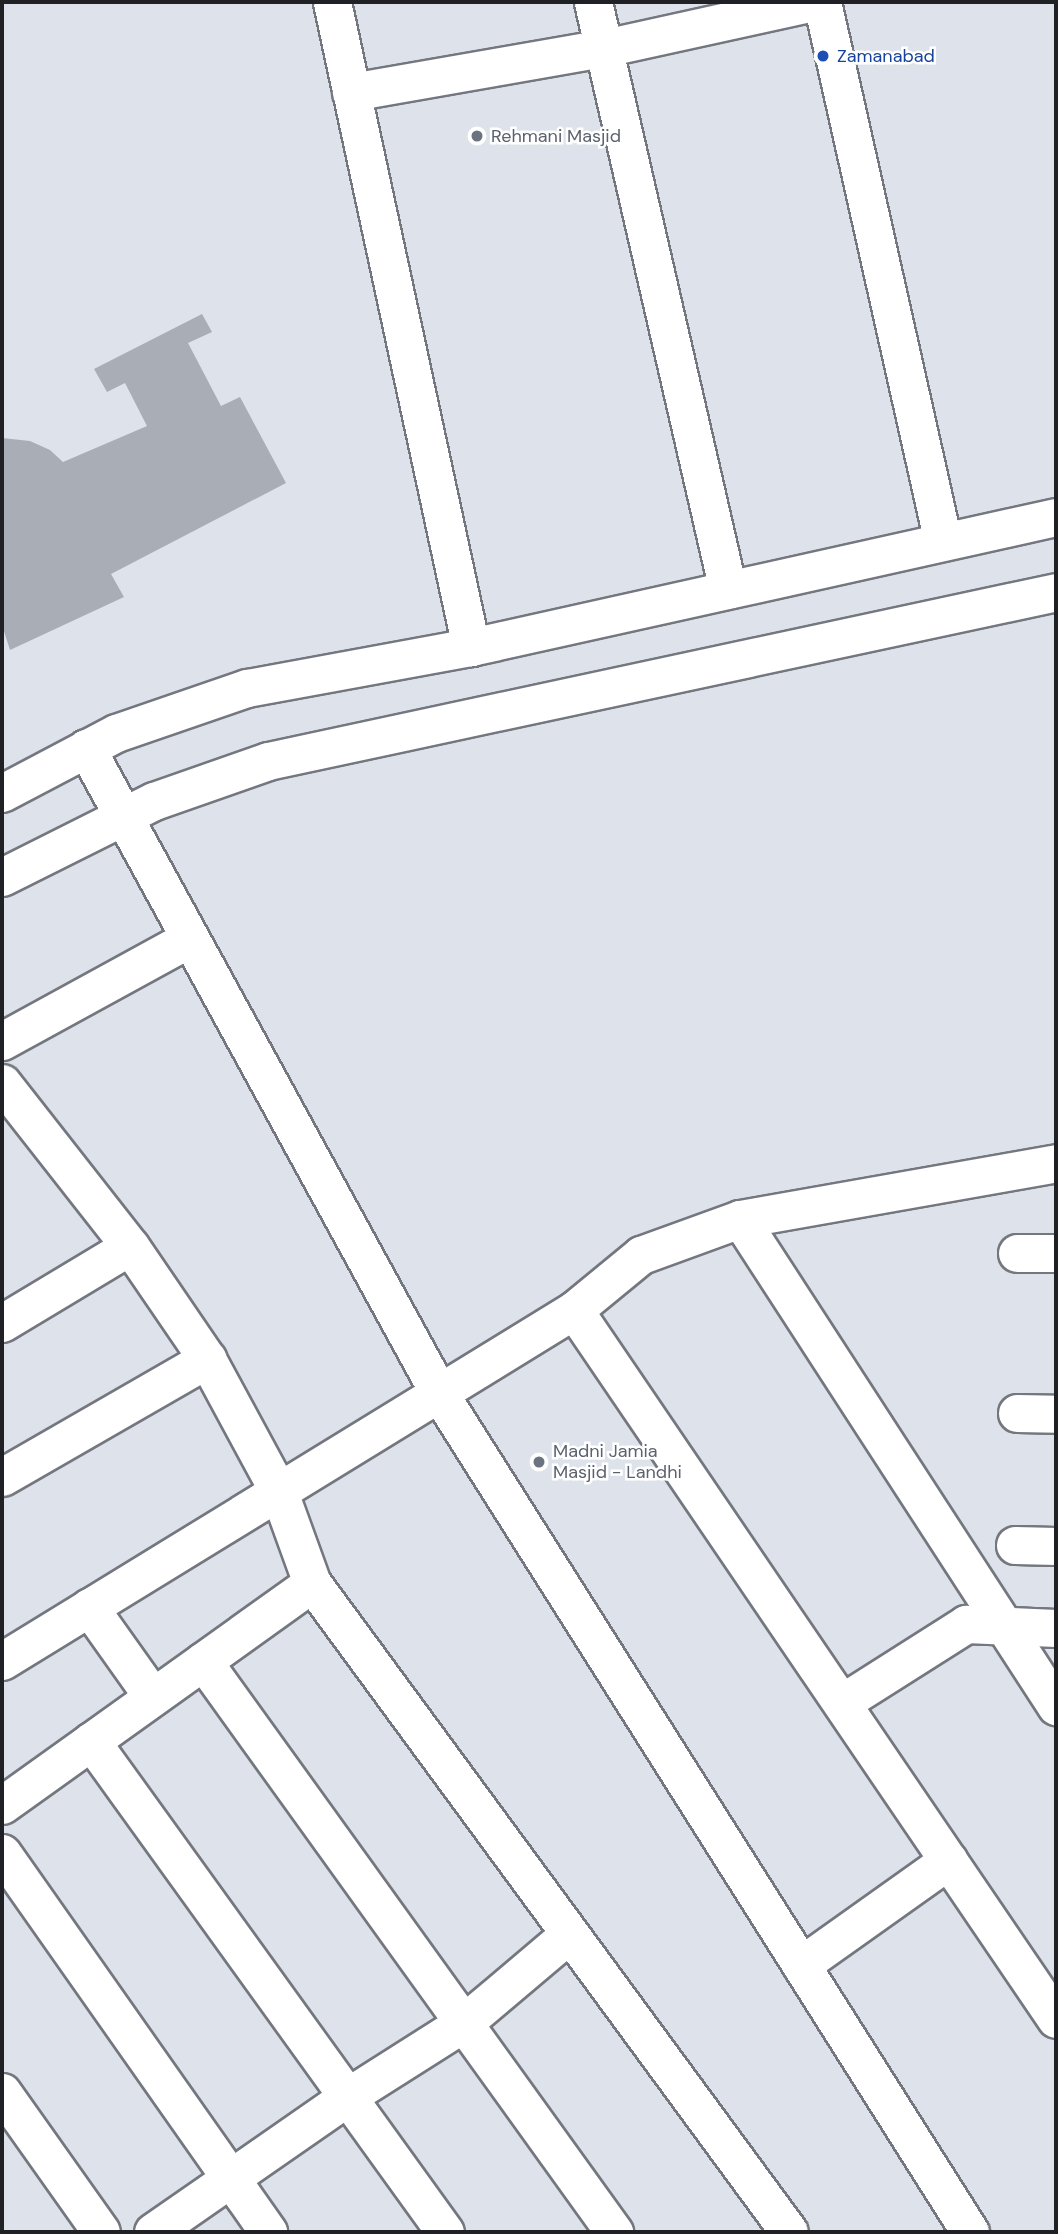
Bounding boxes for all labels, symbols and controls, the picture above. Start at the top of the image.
place label: Zamanabad [837,45,935,67]
marker: Zamanabad [815,48,831,64]
place label: Rehmani Masjid [491,125,621,147]
marker: Rehmani Masjid [469,128,485,144]
place label: Madni Jamia Masjid - Landhi [553,1441,682,1484]
marker: Madni Jamia Masjid - Landhi [531,1454,547,1470]

